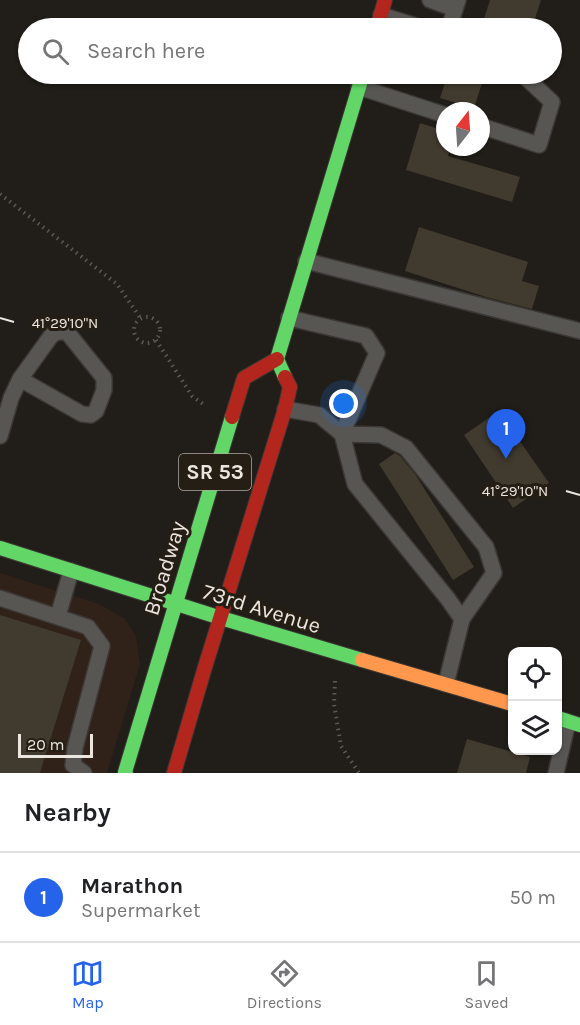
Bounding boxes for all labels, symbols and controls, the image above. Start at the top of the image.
search box [18,18,562,84]
icon: search [39,35,72,68]
text: Search here [87,38,205,64]
north arrow [436,102,490,156]
text: 41°29'10"N [32,314,98,332]
your location [329,389,358,418]
pin: 1 [486,410,526,459]
road number: SR 53 [179,454,251,490]
text: 41°29'10"N [482,482,548,500]
street label: Broadway [138,518,192,619]
street label: 73rd Avenue [200,579,324,639]
map controls [508,647,562,755]
button: locate [508,647,562,701]
button: layers [508,701,562,755]
scale bar [18,731,93,758]
text: 20 m [27,735,65,754]
text: Nearby [24,797,111,828]
text: Marathon [81,873,183,899]
text: 1 [40,886,47,909]
text: 50 m [509,886,556,909]
text: Supermarket [81,899,200,922]
tab: Map [71,957,104,1012]
tab: Directions [247,957,322,1012]
tab: Saved [465,957,509,1012]

